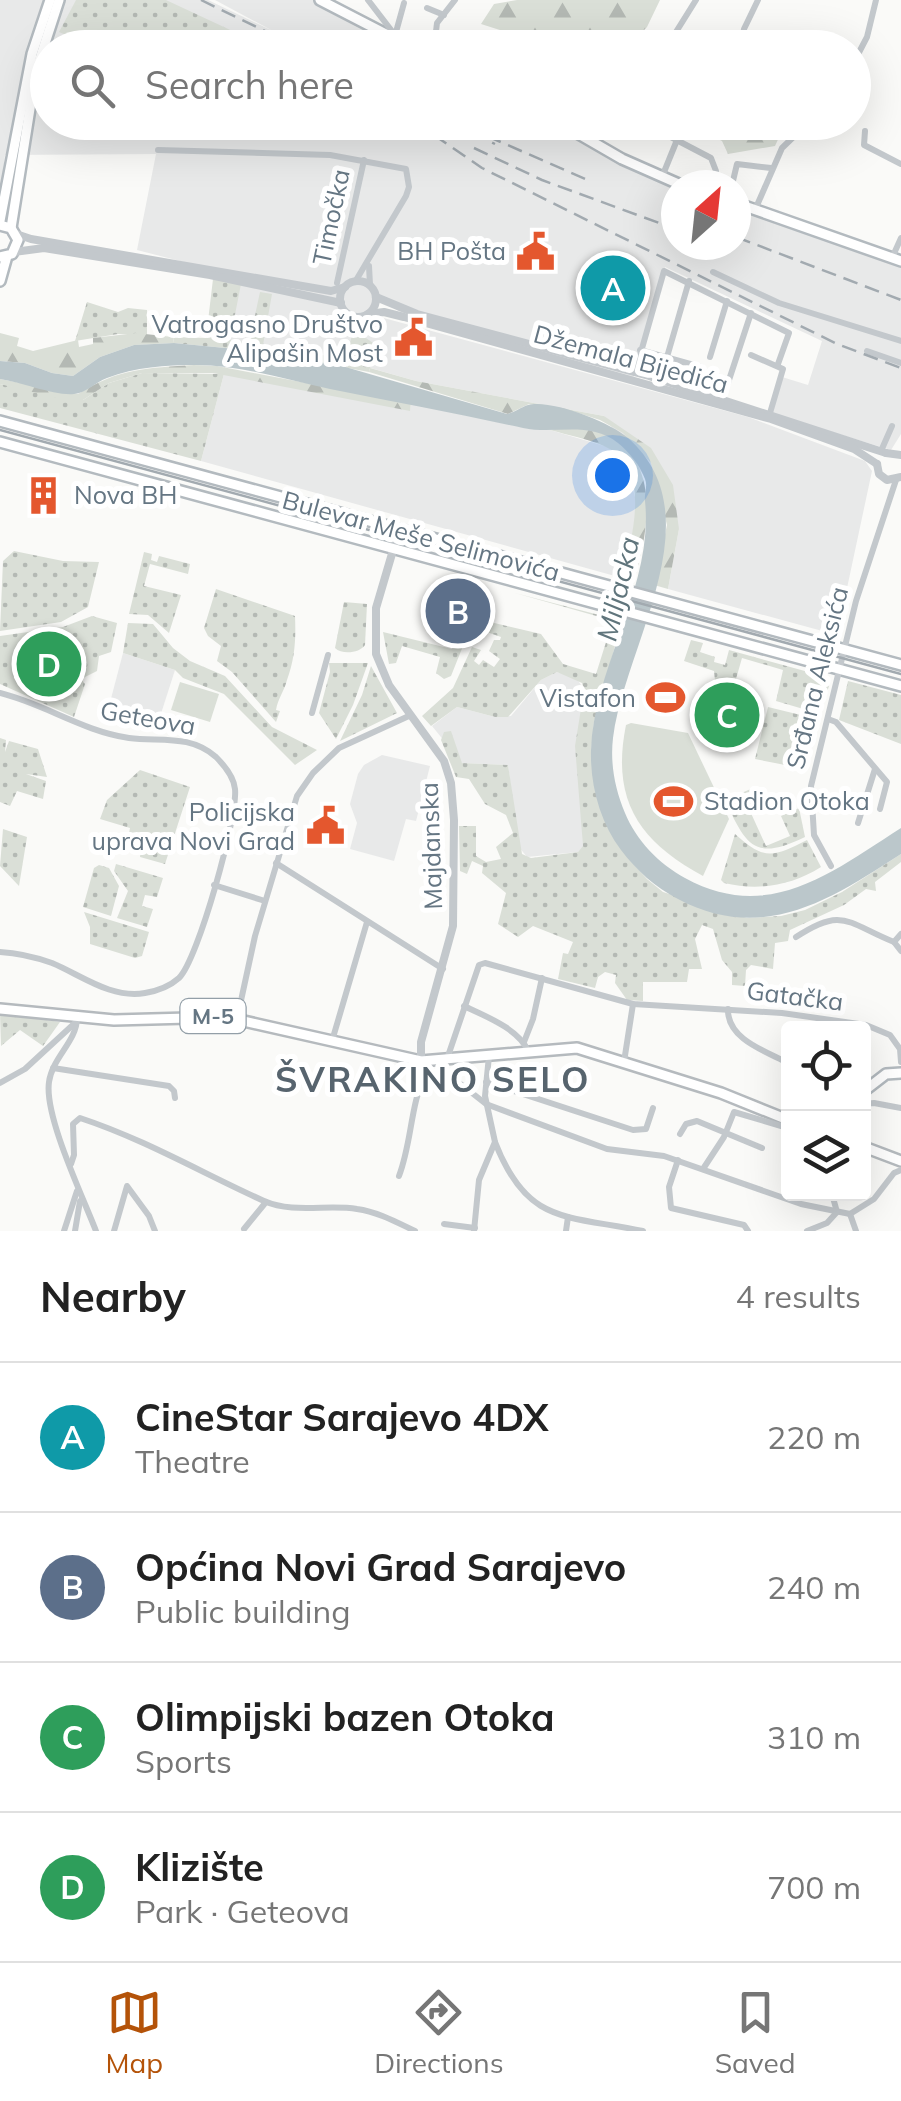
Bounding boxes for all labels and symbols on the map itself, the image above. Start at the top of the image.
street label: Timočka [305,166,356,268]
north arrow [661,170,751,260]
public building icon: BH Pošta [515,230,557,272]
place label: BH Pošta [397,235,506,266]
pin: A [580,250,646,326]
place label: Vatrogasno Društvo Alipašin Most [151,308,383,368]
public building icon: Vatrogasno Društvo Alipašin Most [392,317,434,359]
street label: Džemala Bijedića [530,318,732,399]
your location [587,450,638,501]
building icon: Nova BH [23,474,65,516]
place label: Nova BH [74,479,177,510]
street label: Bulevar Meše Selimovića [279,484,563,587]
water label: Miljacka [589,533,646,644]
pin: B [426,574,490,648]
street label: Srđana Aleksića [779,583,854,772]
pin: D [17,626,82,702]
sports icon: Vistafon [645,677,687,719]
pin: C [694,678,760,752]
place label: Vistafon [540,682,636,713]
street label: Geteova [98,694,198,741]
sports icon: Stadion Otoka [653,780,695,822]
street label: Majdanska [413,782,448,910]
place label: Stadion Otoka [704,785,870,816]
place label: Policijska uprava Novi Grad [91,796,295,856]
public building icon: Policijska uprava Novi Grad [304,805,346,847]
street label: Gatačka [745,974,845,1017]
road number: M-5 [180,999,246,1033]
district label: ŠVRAKINO SELO [275,1057,591,1101]

